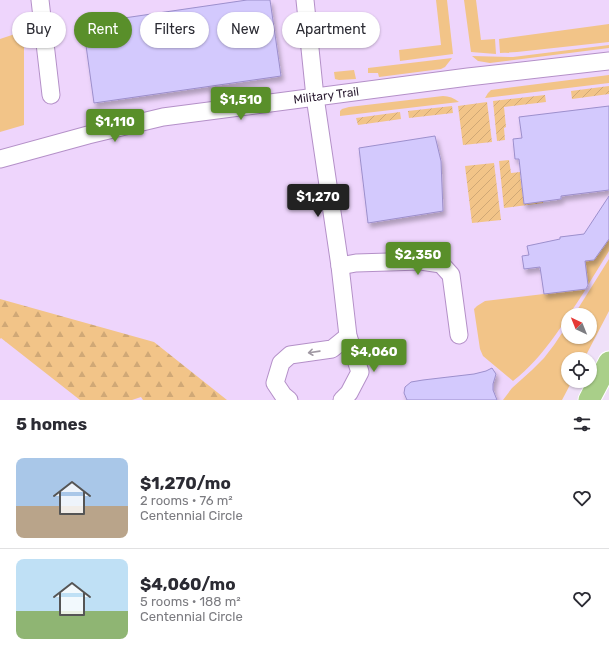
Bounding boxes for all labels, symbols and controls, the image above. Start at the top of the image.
chip: Buy [12,12,66,48]
chip: Rent [74,12,132,48]
chip: Filters [140,12,209,48]
chip: New [217,12,274,48]
chip: Apartment [282,12,380,48]
street label: Military Trail [293,84,360,107]
pin: $1,510 [208,87,274,121]
text: $1,510 [220,92,262,107]
pin: $1,110 [82,109,148,143]
text: $1,110 [95,114,135,129]
pin: $1,270 [285,184,351,218]
text: $1,270 [296,189,340,204]
pin: $2,350 [385,242,451,276]
text: $2,350 [395,247,441,262]
north arrow [561,308,597,344]
map controls [561,308,597,388]
pin: $4,060 [341,339,407,373]
text: $4,060 [350,344,398,359]
one-way arrow [308,348,321,356]
button: locate [561,352,597,388]
icon: filters [571,413,593,435]
text: 5 homes [16,414,87,434]
text: $1,270/mo [140,473,231,493]
icon: home [48,474,96,522]
icon: heart [571,487,593,509]
text: 2 rooms · 76 m² [140,493,233,508]
text: Centennial Circle [140,508,243,523]
text: $4,060/mo [140,574,236,594]
icon: home [48,575,96,623]
icon: heart [571,588,593,610]
text: 5 rooms · 188 m² [140,594,241,609]
text: Centennial Circle [140,609,243,624]

